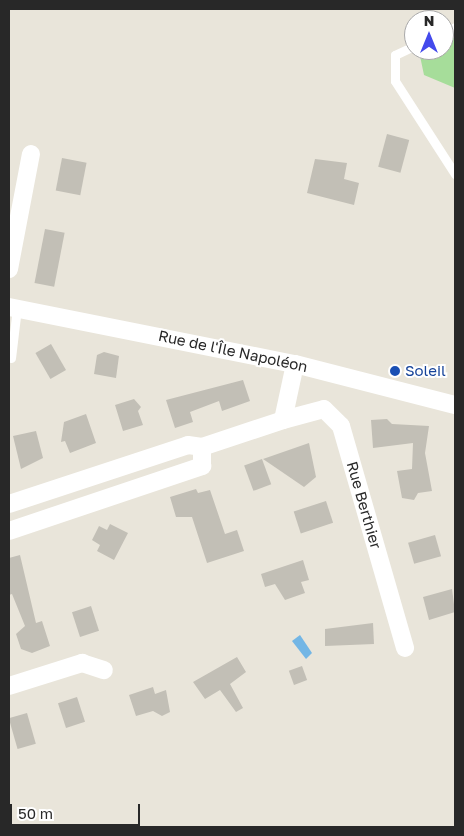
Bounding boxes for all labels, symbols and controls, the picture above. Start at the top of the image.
north arrow [404,10,454,60]
text: N [424,12,434,29]
street label: Rue de l'Île Napoléon [157,326,309,376]
place label: Soleil [405,362,446,380]
marker: Soleil [389,365,401,377]
street label: Rue Berthier [343,459,385,551]
scale bar [12,794,142,826]
text: 50 m [18,804,53,822]

